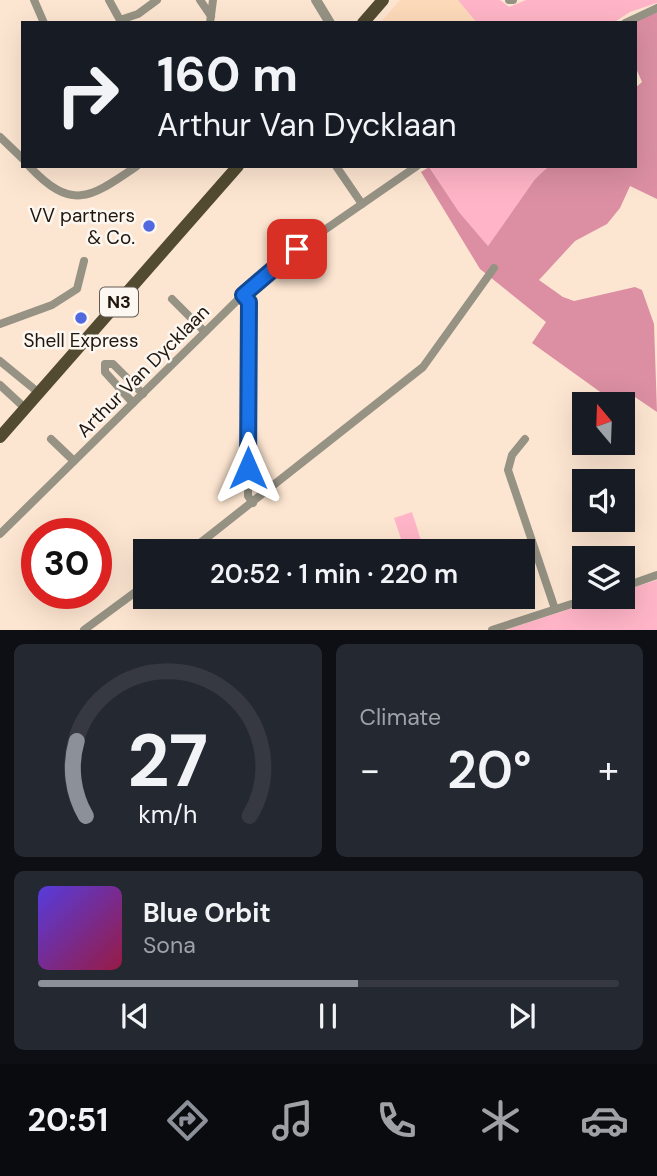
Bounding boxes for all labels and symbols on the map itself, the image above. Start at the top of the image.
place label: VV partners & Co. [30,203,135,250]
marker: VV partners & Co. [141,218,157,234]
pin [267,219,327,279]
road number: N3 [100,288,138,316]
street label: Arthur Van Dycklaan [71,299,215,443]
marker: Shell Express [73,310,89,326]
place label: Shell Express [24,328,138,353]
north arrow [572,392,635,455]
position arrow [211,431,285,505]
speed limit sign: 30 [21,518,112,609]

